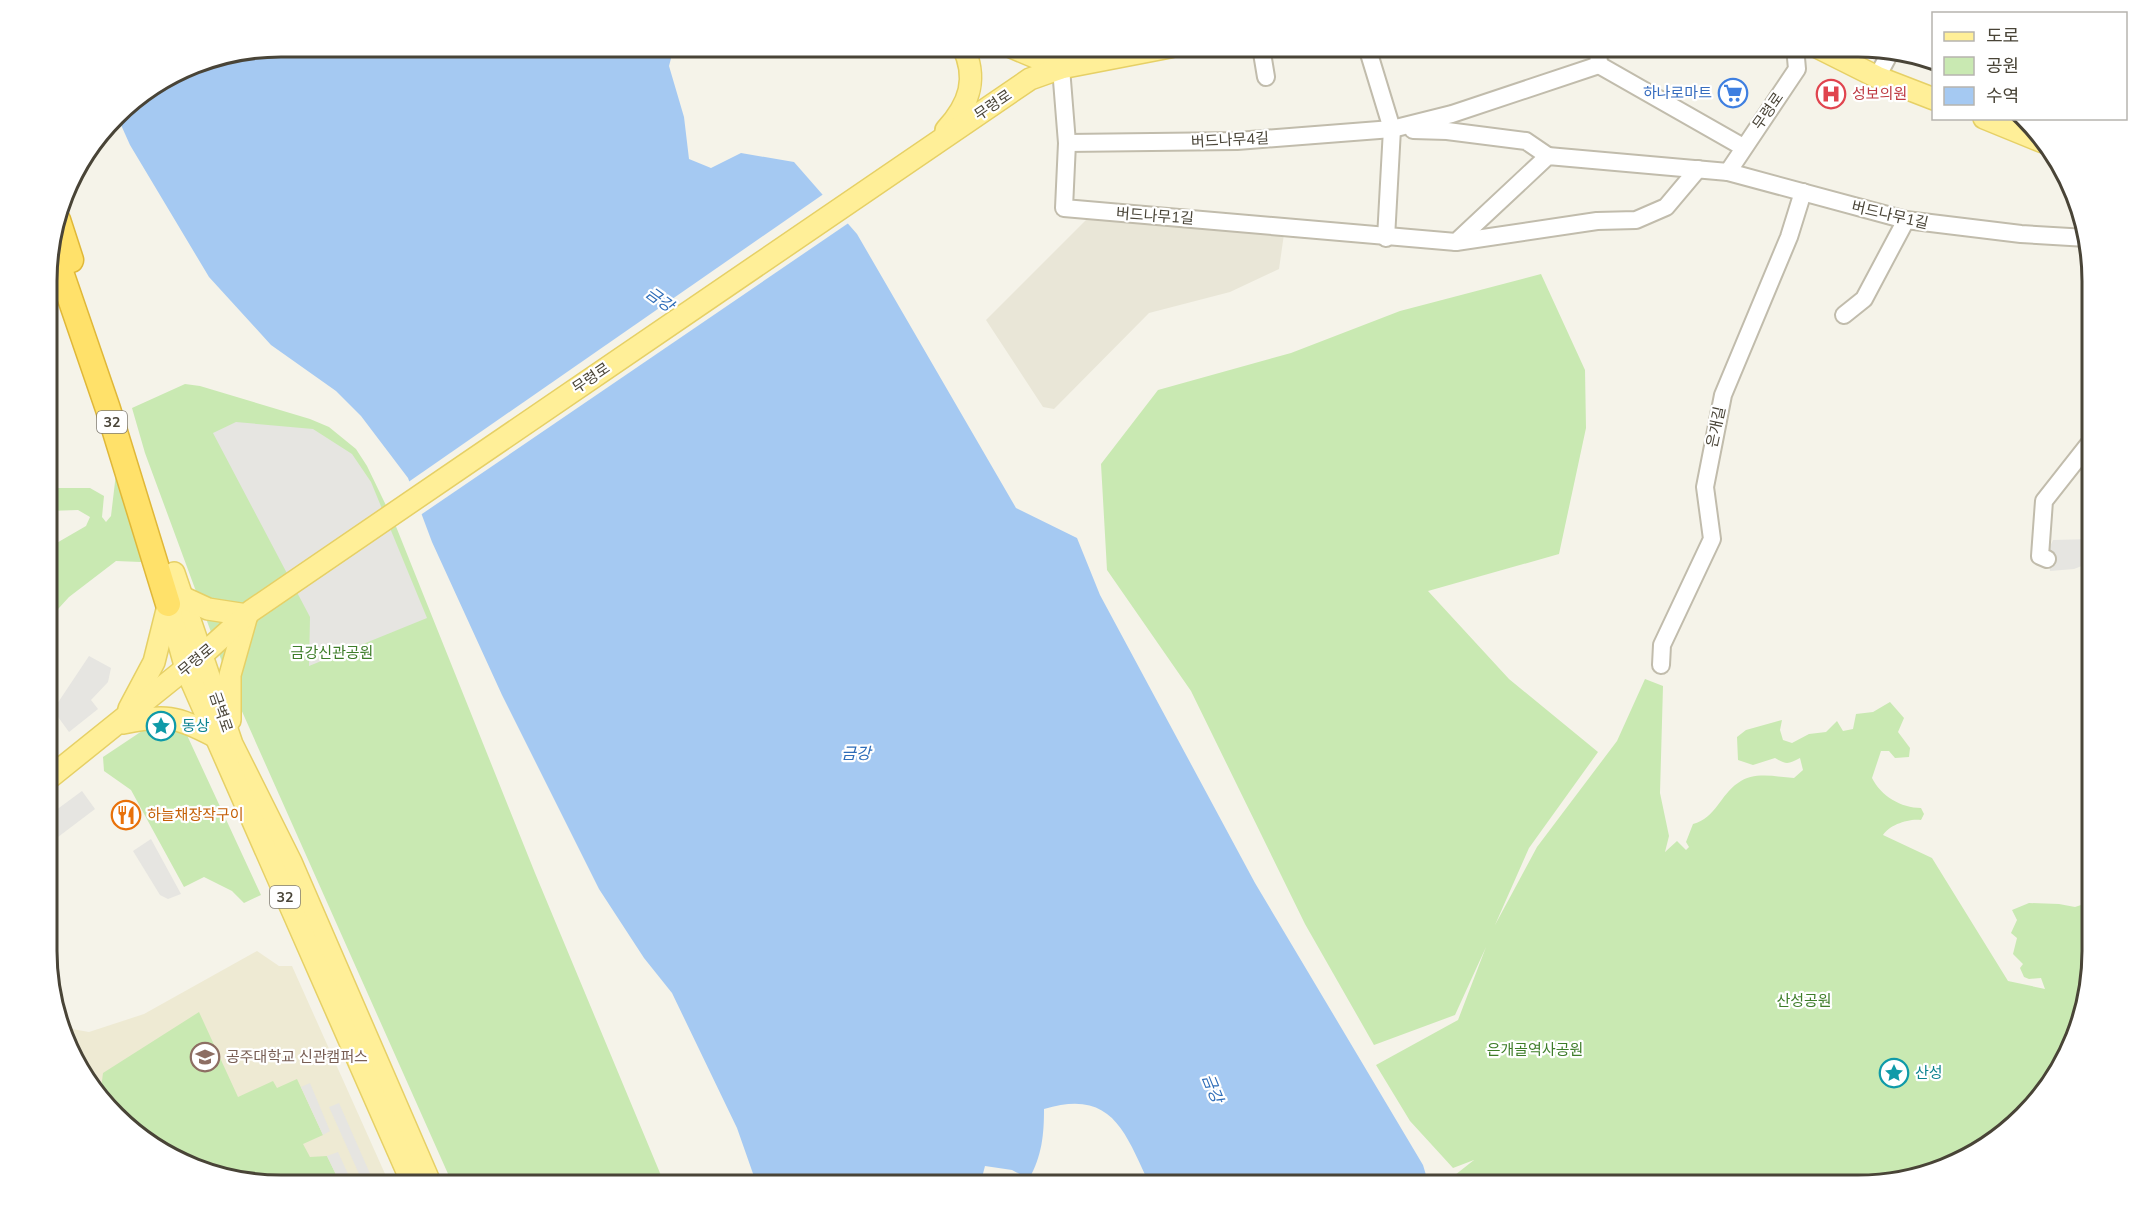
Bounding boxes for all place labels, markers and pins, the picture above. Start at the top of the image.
supermarket icon: 하나로마트 [1717,77,1749,109]
hospital icon: 성보의원 [1815,78,1847,110]
place label: 하나로마트 [1643,83,1712,102]
place label: 성보의원 [1852,84,1907,103]
place icon: 동상 [145,710,177,742]
place label: 동상 [182,716,210,735]
restaurant icon: 하늘채장작구이 [110,799,142,831]
place label: 하늘채장작구이 [147,805,244,824]
school or university icon: 공주대학교 신관캠퍼스 [189,1041,221,1073]
place label: 공주대학교 신관캠퍼스 [226,1047,368,1066]
place icon: 산성 [1878,1057,1910,1089]
place label: 산성 [1915,1063,1943,1082]

